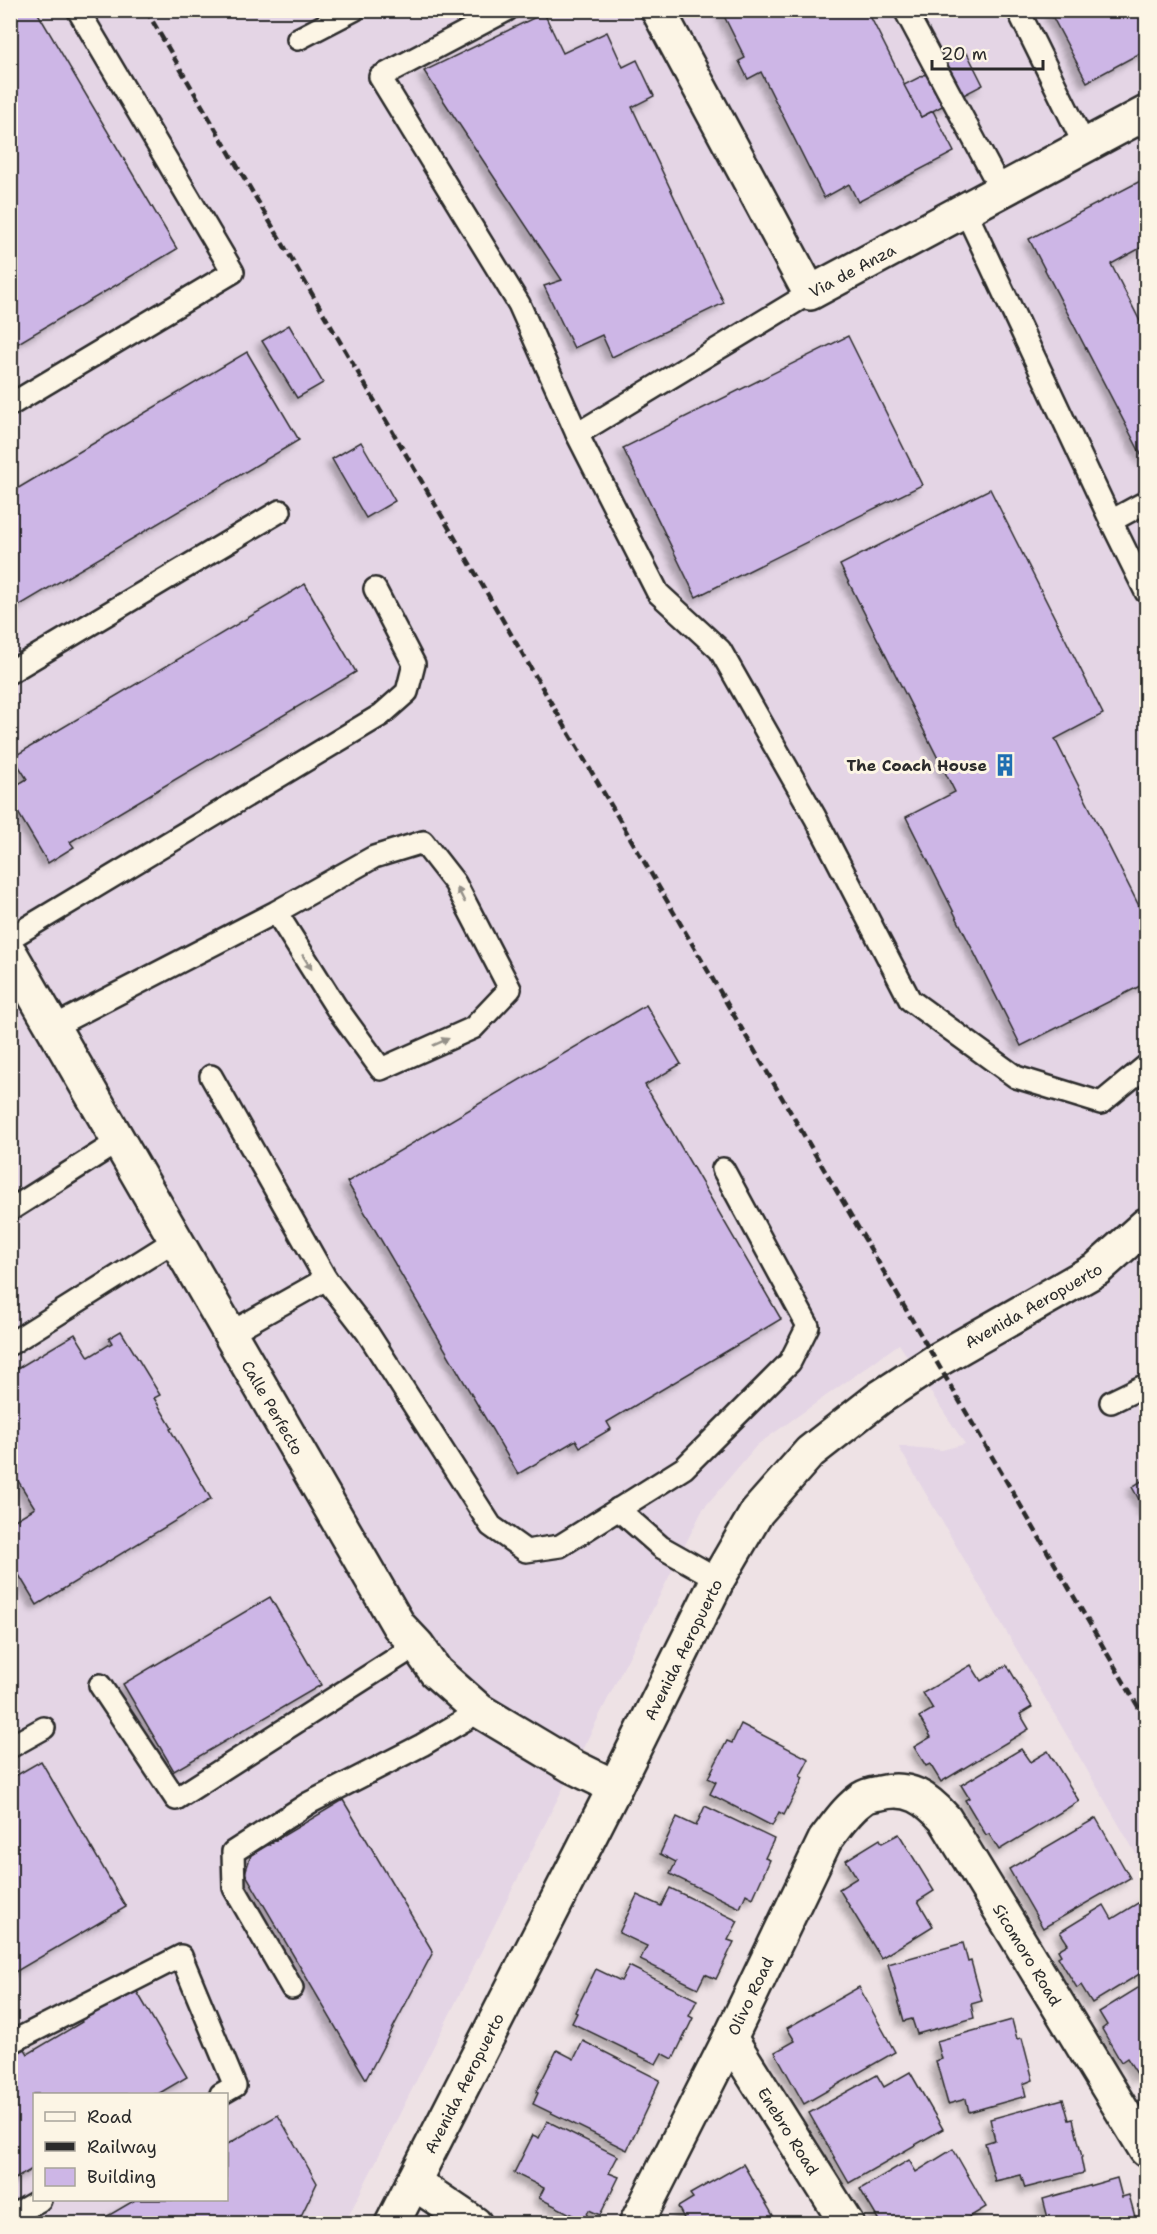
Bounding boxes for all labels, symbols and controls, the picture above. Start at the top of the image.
scale bar [932,33,1043,71]
text: 20 m [941,42,987,66]
street label: Via de Anza [805,239,899,303]
building icon: The Coach House [992,752,1018,778]
place label: The Coach House [846,755,987,776]
one-way arrow [456,886,466,903]
one-way arrow [302,954,313,970]
one-way arrow [432,1037,450,1047]
street label: Avenida Aeropuerto [961,1258,1106,1353]
street label: Calle Perfecto [237,1357,308,1459]
street label: Avenida Aeropuerto [640,1576,727,1724]
street label: Sicomoro Road [988,1900,1066,2010]
street label: Olivo Road [723,1954,778,2039]
street label: Avenida Aeropuerto [420,2010,509,2157]
street label: Enebro Road [753,2084,824,2179]
legend [33,2093,228,2201]
text: Road [87,2105,132,2129]
text: Railway [87,2135,157,2159]
text: Building [87,2165,156,2189]

